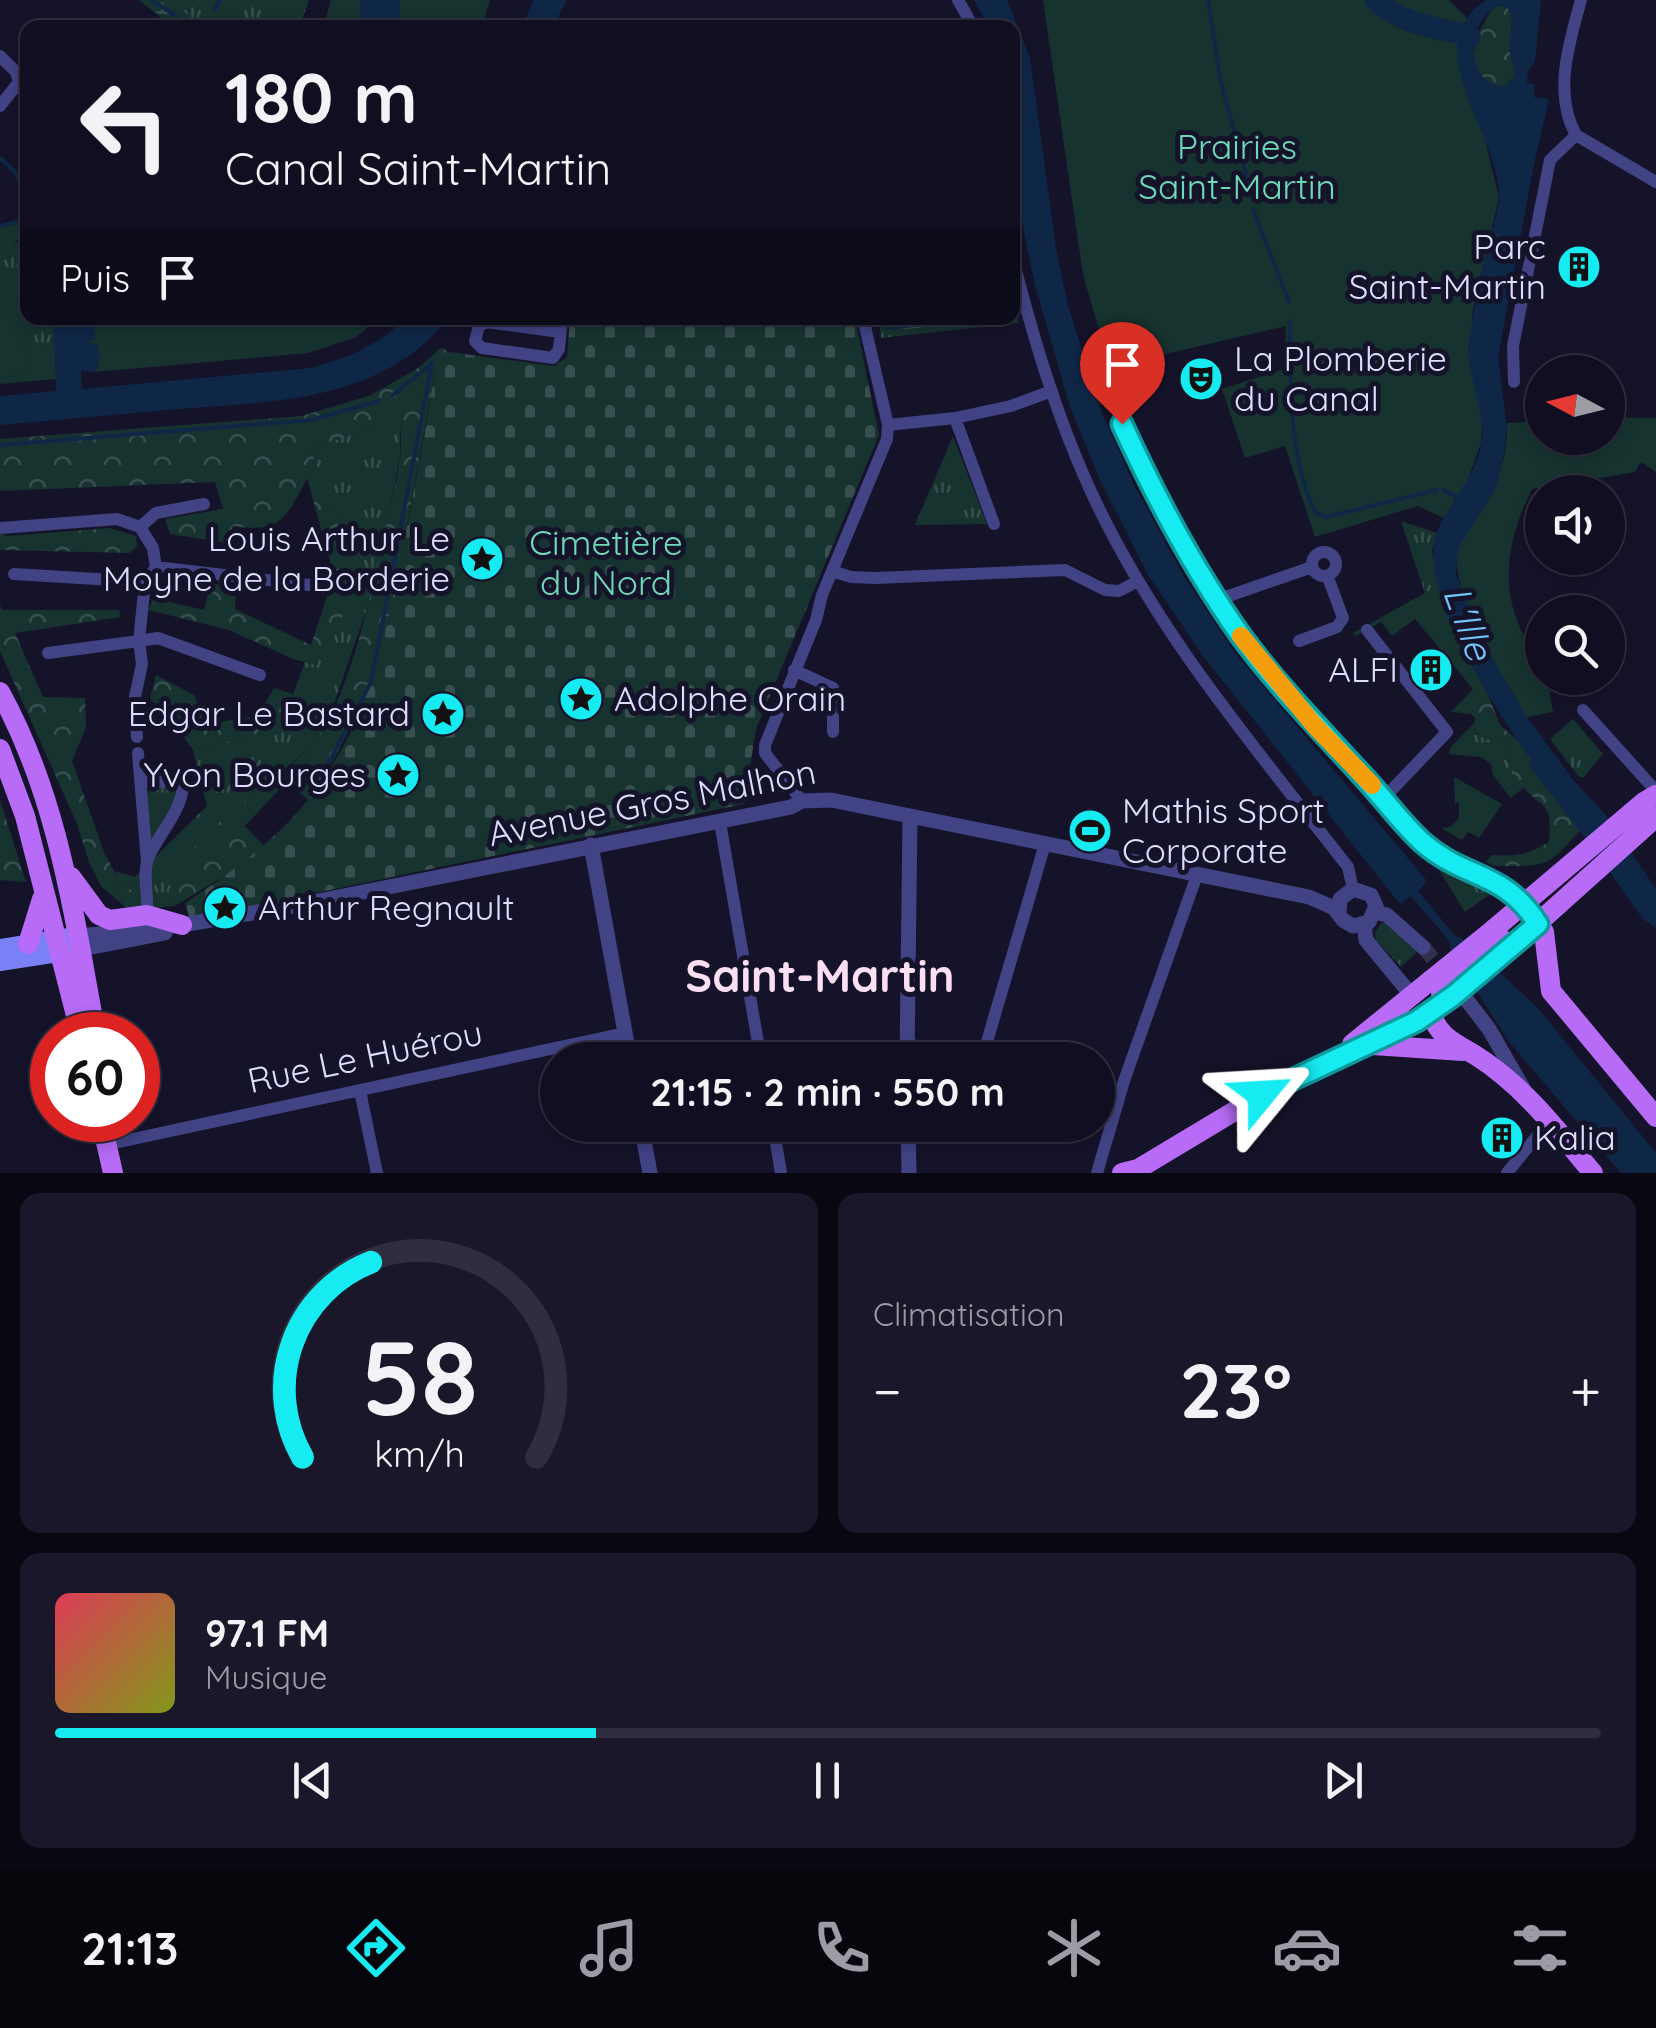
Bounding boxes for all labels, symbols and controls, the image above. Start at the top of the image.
text: 180 m [225,53,418,141]
icon: left [60,60,190,190]
park label: Prairies Saint-Martin [1138,124,1336,208]
text: Canal Saint-Martin [225,140,611,196]
place label: Parc Saint-Martin [1349,224,1546,308]
building icon: Parc Saint-Martin [1556,244,1602,290]
icon: arrive [150,250,205,305]
text: Puis [60,254,130,302]
pin [1080,322,1165,425]
place label: La Plomberie du Canal [1234,336,1447,420]
icon: arrive [1095,337,1150,392]
north arrow [1525,355,1625,455]
map controls [1525,355,1625,695]
theatre icon: La Plomberie du Canal [1178,356,1224,402]
button: sound [1525,475,1625,575]
place label: Louis Arthur Le Moyne de la Borderie [103,516,450,600]
park label: Cimetière du Nord [529,520,683,604]
place icon: Louis Arthur Le Moyne de la Borderie [459,536,505,582]
water label: L'Ille [1433,579,1505,668]
button: search [1525,595,1625,695]
place label: ALFI [1328,647,1398,691]
building icon: ALFI [1408,647,1454,693]
place icon: Adolphe Orain [558,676,604,722]
place label: Adolphe Orain [614,676,846,720]
place label: Edgar Le Bastard [128,691,410,735]
place icon: Edgar Le Bastard [420,691,466,737]
street label: Avenue Gros Malhon [484,749,819,855]
place label: Yvon Bourges [143,752,366,796]
place icon: Yvon Bourges [375,752,421,798]
place label: Mathis Sport Corporate [1122,788,1325,872]
sports icon: Mathis Sport Corporate [1067,808,1113,854]
place icon: Arthur Regnault [202,885,248,931]
place label: Arthur Regnault [258,885,514,929]
district label: Saint-Martin [685,947,955,1003]
street label: Rue Le Huérou [243,1010,486,1102]
speed limit sign: 60 [30,1012,160,1142]
position arrow [1210,1042,1314,1146]
text: 21:15 · 2 min · 550 m [650,1068,1005,1116]
building icon: Kalia [1479,1115,1525,1161]
place label: Kalia [1534,1115,1616,1159]
text: Climatisation [873,1294,1065,1334]
text: 58 [361,1311,477,1441]
text: 23° [1180,1343,1292,1437]
text: − [873,1356,902,1425]
text: + [1570,1356,1601,1425]
text: km/h [374,1431,464,1476]
text: 97.1 FM [205,1609,329,1657]
text: Musique [205,1657,327,1697]
icon: previous [285,1753,340,1808]
icon: pause [800,1753,855,1808]
icon: next [1316,1753,1371,1808]
icon: directions [341,1913,411,1983]
icon: music [574,1913,644,1983]
icon: phone [807,1913,877,1983]
icon: climate [1039,1913,1109,1983]
icon: car [1272,1913,1342,1983]
icon: filters [1505,1913,1575,1983]
text: 21:13 [81,1920,178,1976]

